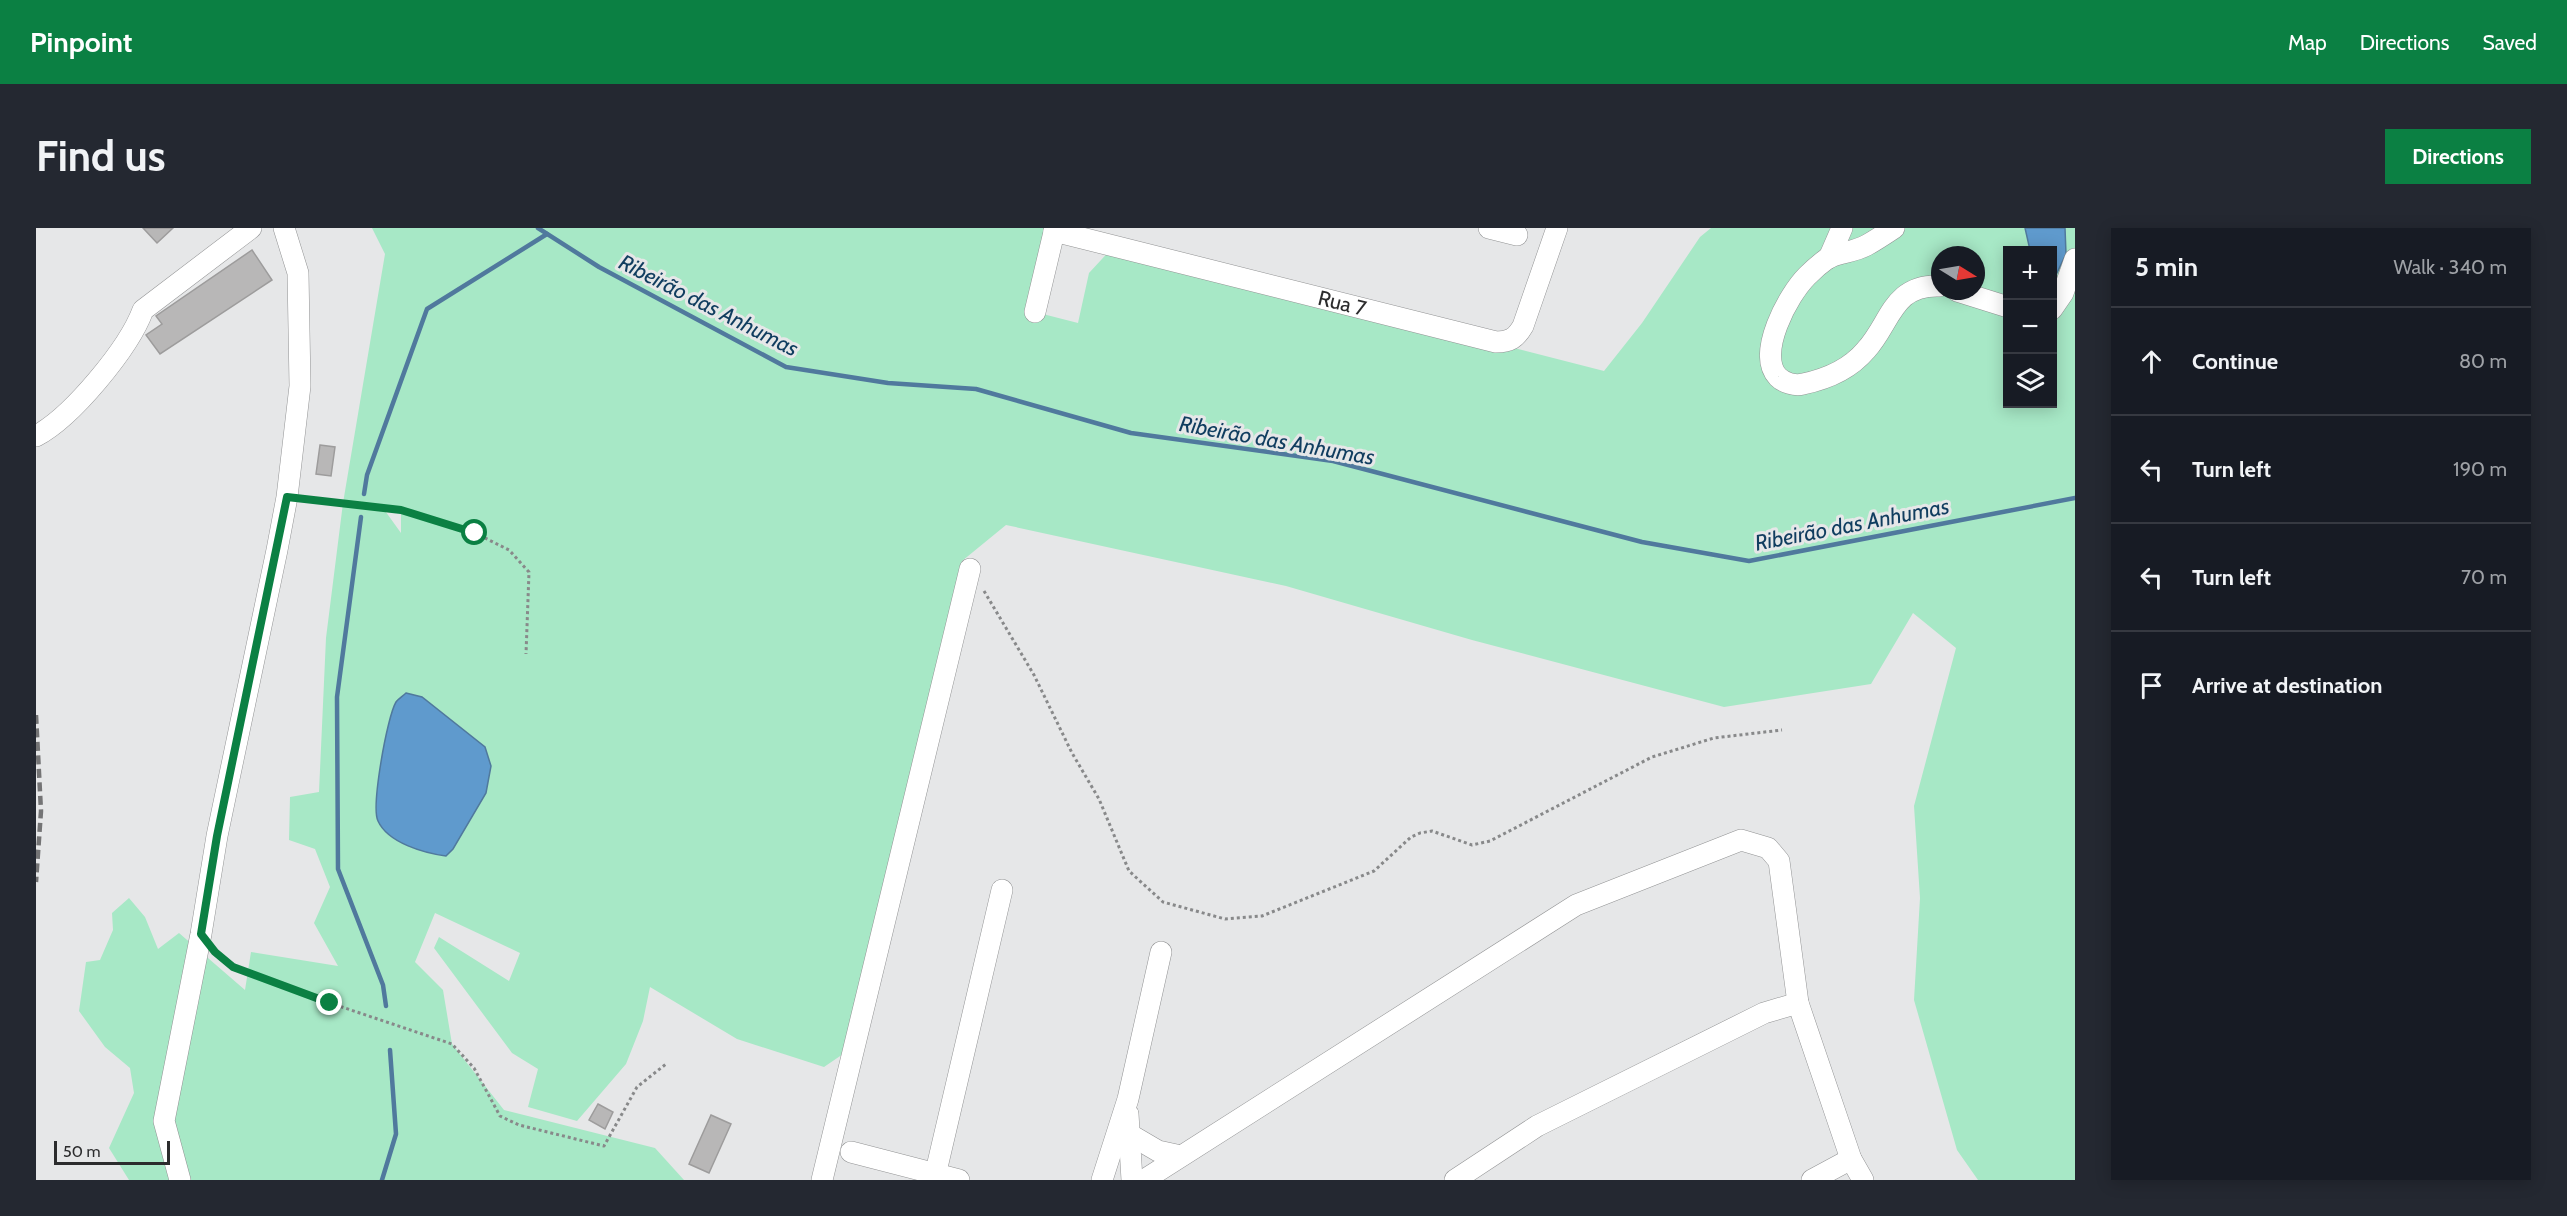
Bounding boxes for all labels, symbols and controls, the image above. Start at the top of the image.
text: Pinpoint [30,25,132,59]
text: Map [2288,30,2327,55]
text: Directions [2360,30,2449,55]
text: Saved [2482,30,2537,55]
button: Directions [2385,129,2531,184]
text: Find us [36,130,165,182]
north arrow [1931,246,1985,300]
map controls [2003,246,2057,408]
button: + [2003,246,2057,300]
water label: Ribeirão das Anhumas [615,249,803,363]
text: 5 min [2135,251,2198,283]
text: Walk · 340 m [2393,255,2507,279]
street label: Rua 7 [1315,285,1369,321]
button: − [2003,300,2057,354]
icon: ahead [2135,345,2168,378]
text: Continue [2192,348,2278,375]
text: 80 m [2459,349,2507,373]
button: layers [2003,354,2057,408]
water label: Ribeirão das Anhumas [1177,410,1377,471]
icon: left [2135,453,2168,486]
text: Turn left [2192,456,2271,483]
text: 190 m [2453,457,2507,481]
water label: Ribeirão das Anhumas [1753,492,1952,557]
route start [461,519,487,545]
icon: left [2135,561,2168,594]
text: Turn left [2192,564,2271,591]
text: 70 m [2461,565,2507,589]
icon: arrive [2135,669,2168,702]
text: Arrive at destination [2192,672,2382,699]
route end [316,989,342,1015]
scale bar [54,1138,170,1166]
text: 50 m [63,1142,100,1161]

